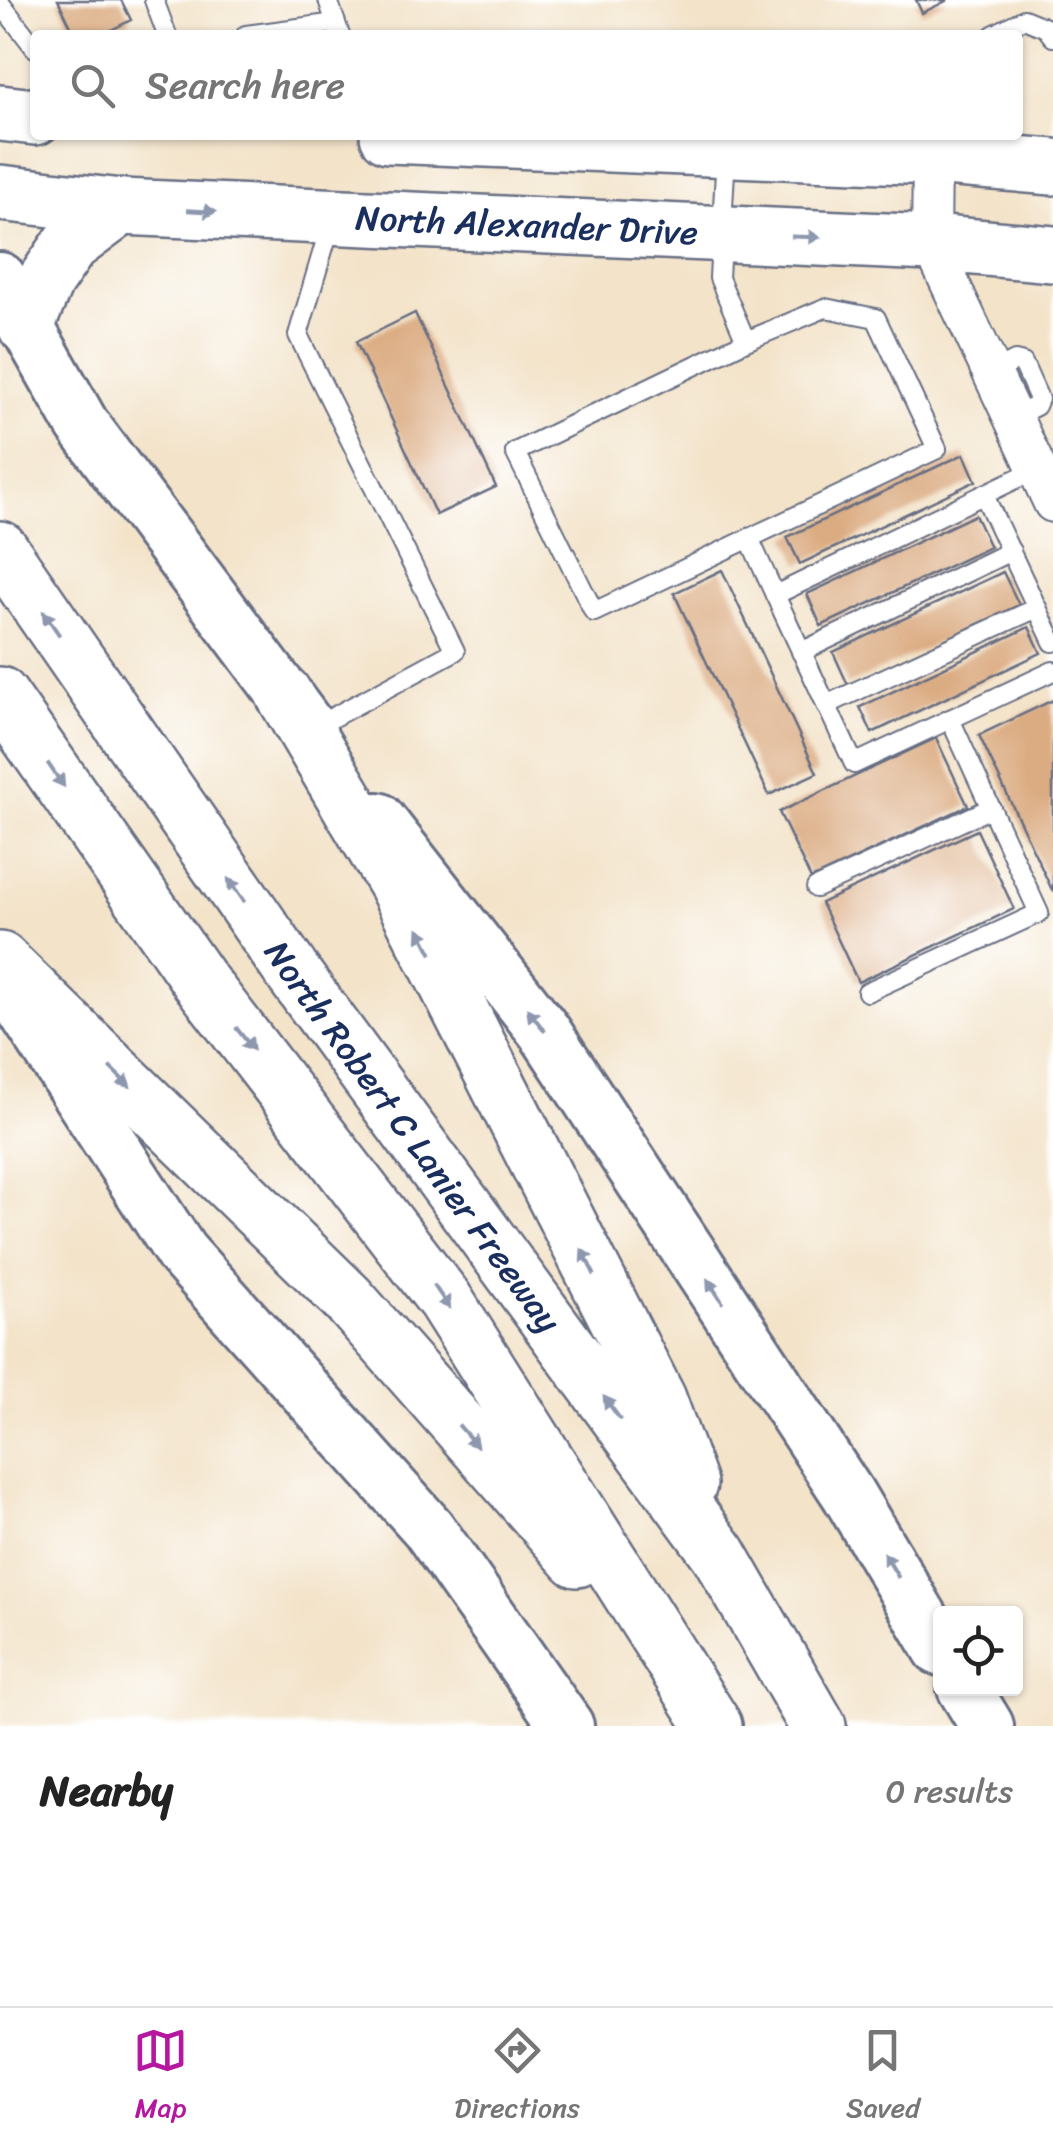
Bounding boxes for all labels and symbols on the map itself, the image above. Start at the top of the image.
street label: North Alexander Drive [354,186,699,264]
one-way arrow [186,203,218,219]
one-way arrow [791,230,823,246]
one-way arrow [42,609,61,636]
one-way arrow [46,762,65,788]
one-way arrow [227,876,246,903]
one-way arrow [417,926,434,955]
street label: North Robert C Lanier Freeway [248,927,579,1347]
one-way arrow [526,1007,546,1033]
one-way arrow [234,1026,254,1052]
one-way arrow [108,1065,132,1088]
one-way arrow [580,1247,597,1276]
one-way arrow [707,1278,725,1305]
one-way arrow [432,1284,452,1310]
one-way arrow [603,1395,622,1421]
one-way arrow [457,1423,479,1448]
one-way arrow [883,1551,900,1579]

